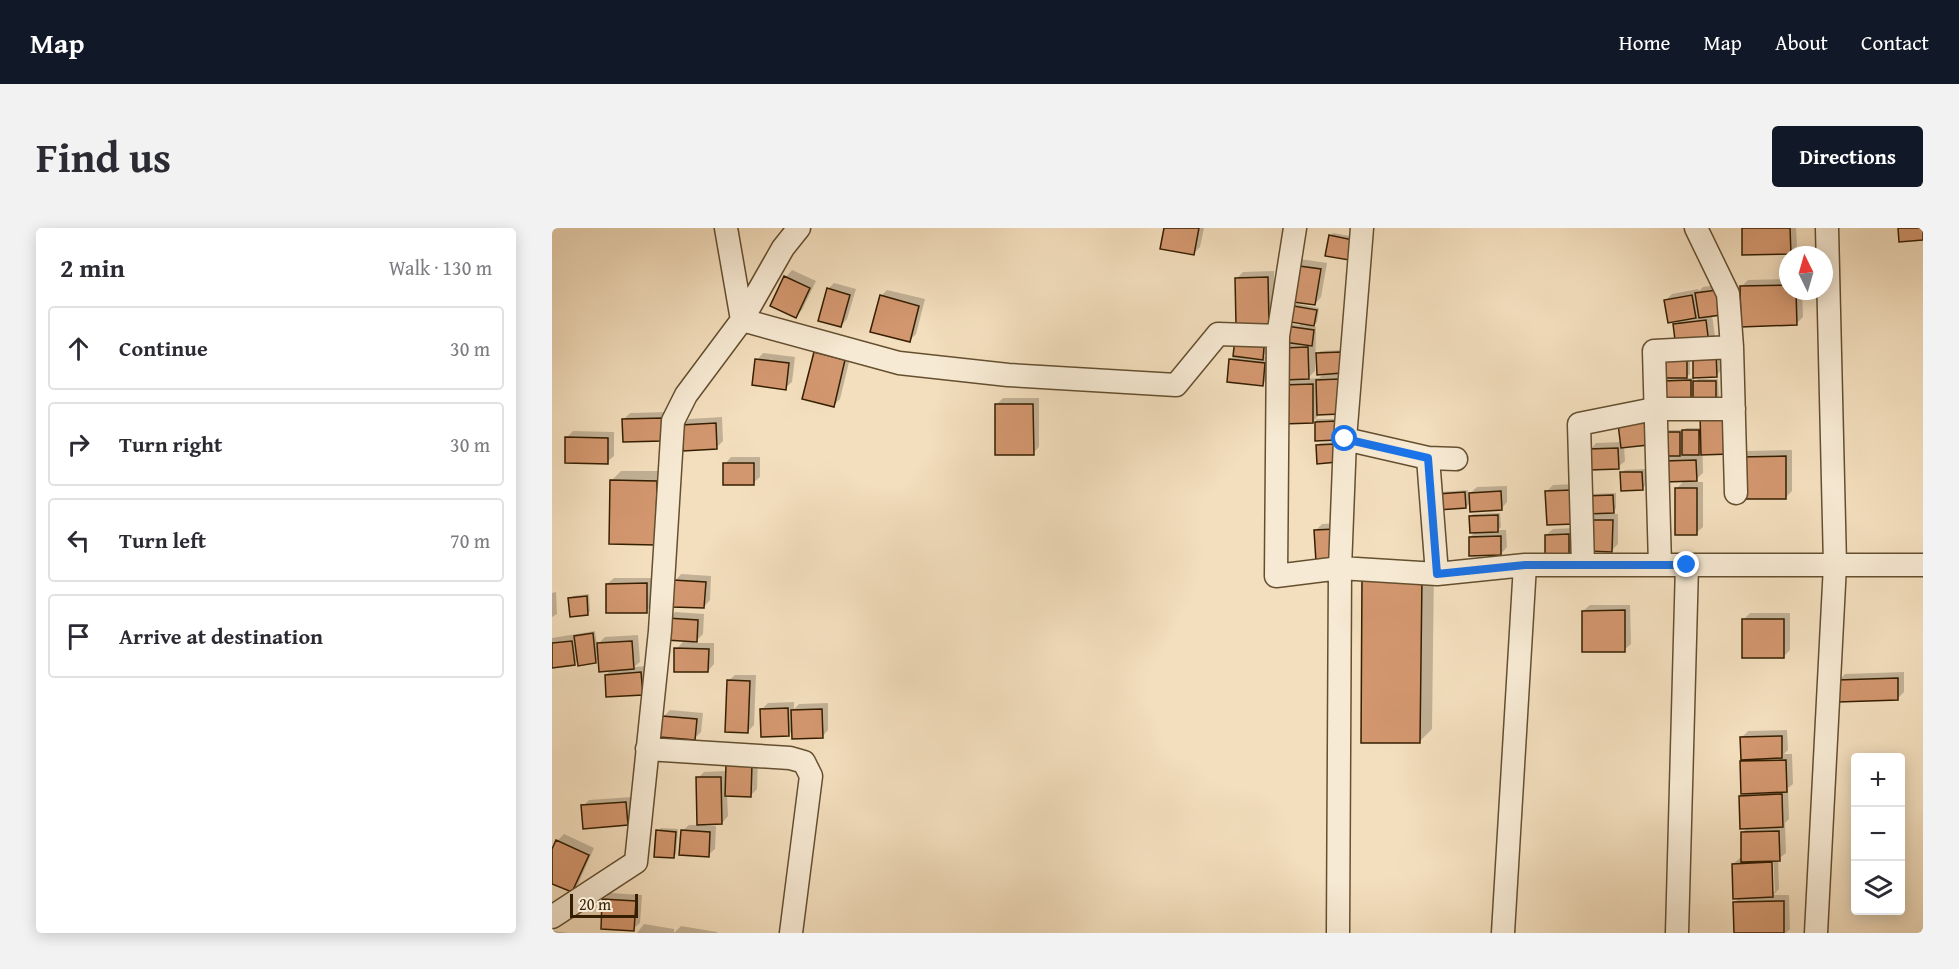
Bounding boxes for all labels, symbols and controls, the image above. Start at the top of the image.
text: Map [30,22,84,63]
text: Home [1619,27,1670,58]
text: Map [1703,27,1742,58]
text: About [1775,27,1828,58]
text: Contact [1861,27,1929,58]
text: Find us [36,126,171,187]
button: Directions [1772,126,1923,187]
north arrow [1779,246,1833,300]
text: 2 min [60,248,125,287]
text: Walk · 130 m [389,253,492,282]
icon: ahead [62,332,95,365]
text: Continue [119,332,208,364]
text: 30 m [450,334,490,363]
route start [1331,425,1357,451]
icon: right [62,428,95,461]
text: Turn right [119,428,222,460]
text: 30 m [450,430,490,459]
icon: left [62,524,95,557]
text: Turn left [119,524,206,556]
text: 70 m [450,526,490,555]
route end [1673,551,1699,577]
icon: arrive [62,620,95,653]
text: Arrive at destination [119,620,323,652]
map controls [1851,753,1905,915]
button: + [1851,753,1905,807]
button: − [1851,807,1905,861]
button: layers [1851,861,1905,915]
scale bar [570,891,638,918]
text: 20 m [579,892,611,916]

